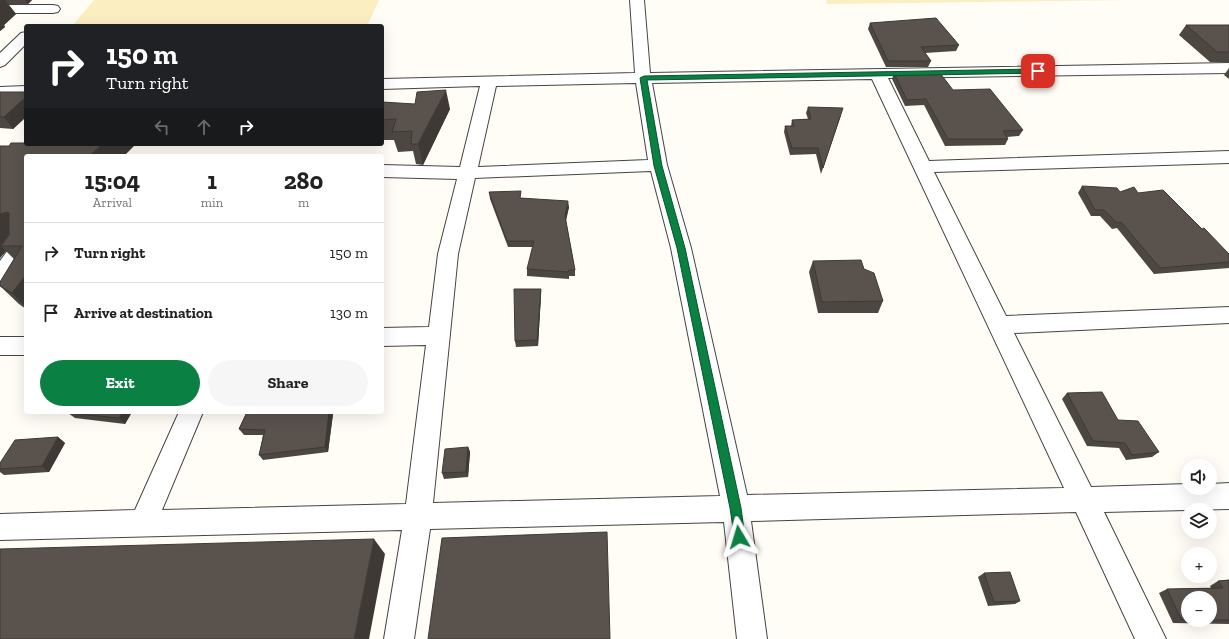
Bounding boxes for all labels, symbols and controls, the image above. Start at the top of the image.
text: 150 m [106,38,178,71]
icon: right [40,40,92,92]
pin [1021,54,1055,88]
icon: arrive [1027,60,1049,82]
text: Turn right [106,72,188,94]
icon: left [151,116,173,138]
icon: ahead [193,116,215,138]
icon: right [235,116,257,138]
text: 15:04 [85,166,140,195]
text: 1 [207,166,217,195]
text: 280 [284,166,323,195]
text: Arrival [93,195,132,210]
text: min [201,195,223,210]
text: m [298,195,309,210]
icon: right [40,242,62,264]
text: Turn right [74,244,145,262]
text: 150 m [330,244,368,262]
icon: arrive [40,302,62,324]
text: Arrive at destination [74,304,213,322]
text: 130 m [330,304,368,322]
button: Exit [40,360,200,406]
button: Share [208,360,368,406]
map controls [1181,459,1217,627]
button: sound [1181,459,1217,495]
button: layers [1181,503,1217,539]
position arrow [718,516,760,558]
button: + [1181,547,1217,583]
button: − [1181,591,1217,627]

